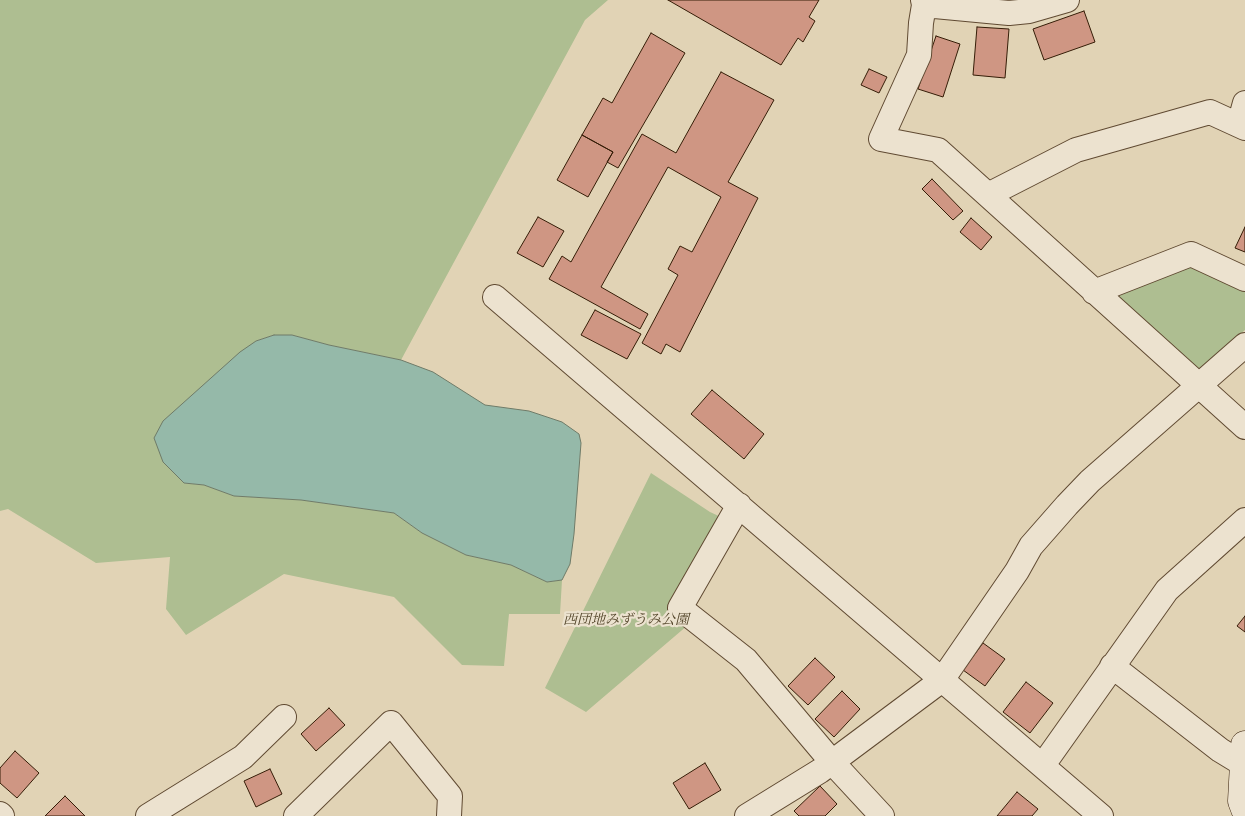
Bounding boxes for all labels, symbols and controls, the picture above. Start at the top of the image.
park label: 西団地みずうみ公園 [563,613,689,629]

